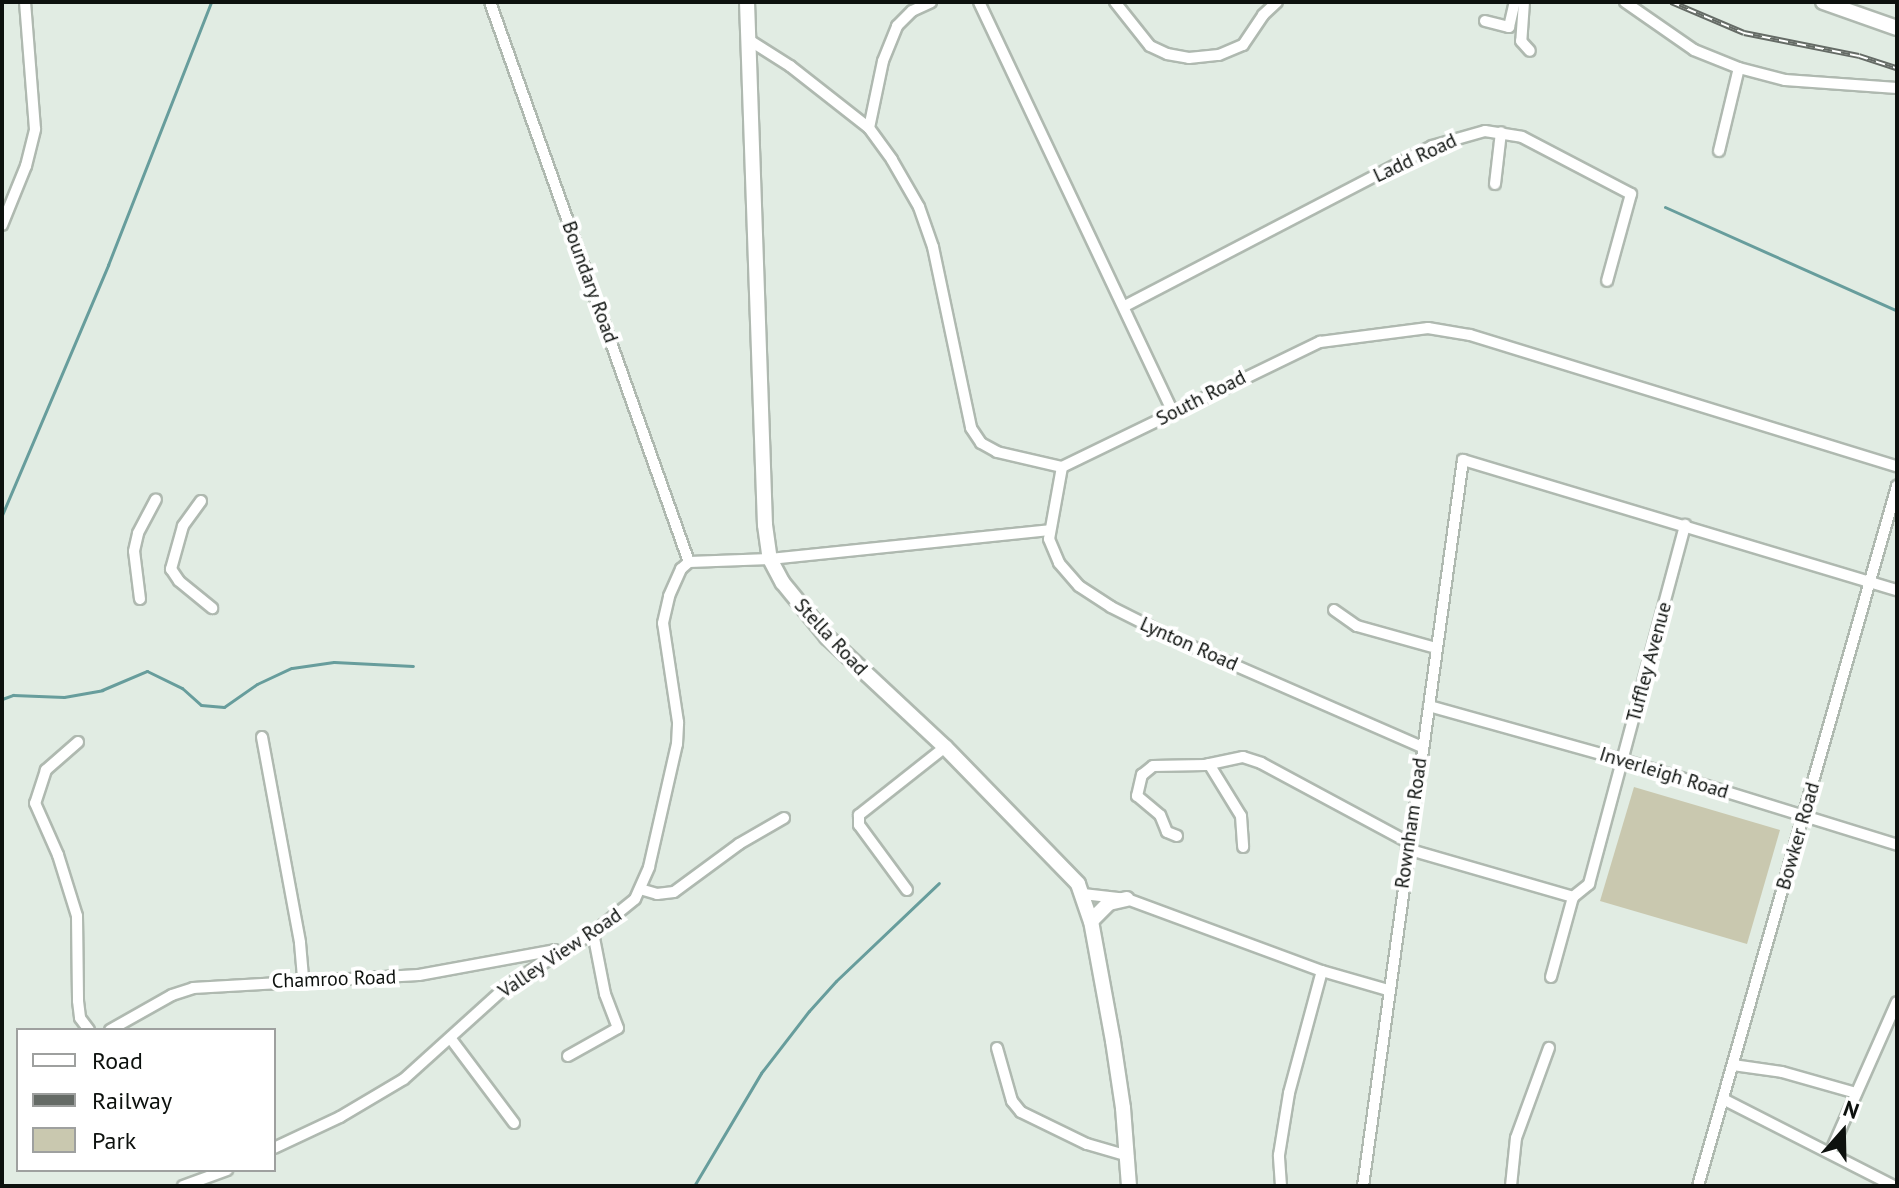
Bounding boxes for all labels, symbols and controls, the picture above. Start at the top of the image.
street label: Ladd Road [1370,128,1460,188]
street label: Boundary Road [557,217,623,347]
street label: South Road [1152,365,1250,431]
street label: Stella Road [789,593,873,681]
street label: Tuffley Avenue [1621,599,1677,725]
street label: Lynton Road [1136,612,1242,676]
street label: Inverleigh Road [1596,742,1732,804]
street label: Rownham Road [1390,756,1432,890]
street label: Bowker Road [1771,779,1825,893]
street label: Valley View Road [493,902,627,1004]
street label: Chamroo Road [271,965,397,993]
legend [16,1028,276,1172]
text: Road [92,1045,143,1076]
text: Railway [92,1085,172,1116]
north arrow [1803,1092,1883,1172]
text: N [1840,1094,1863,1125]
text: Park [92,1125,136,1156]

